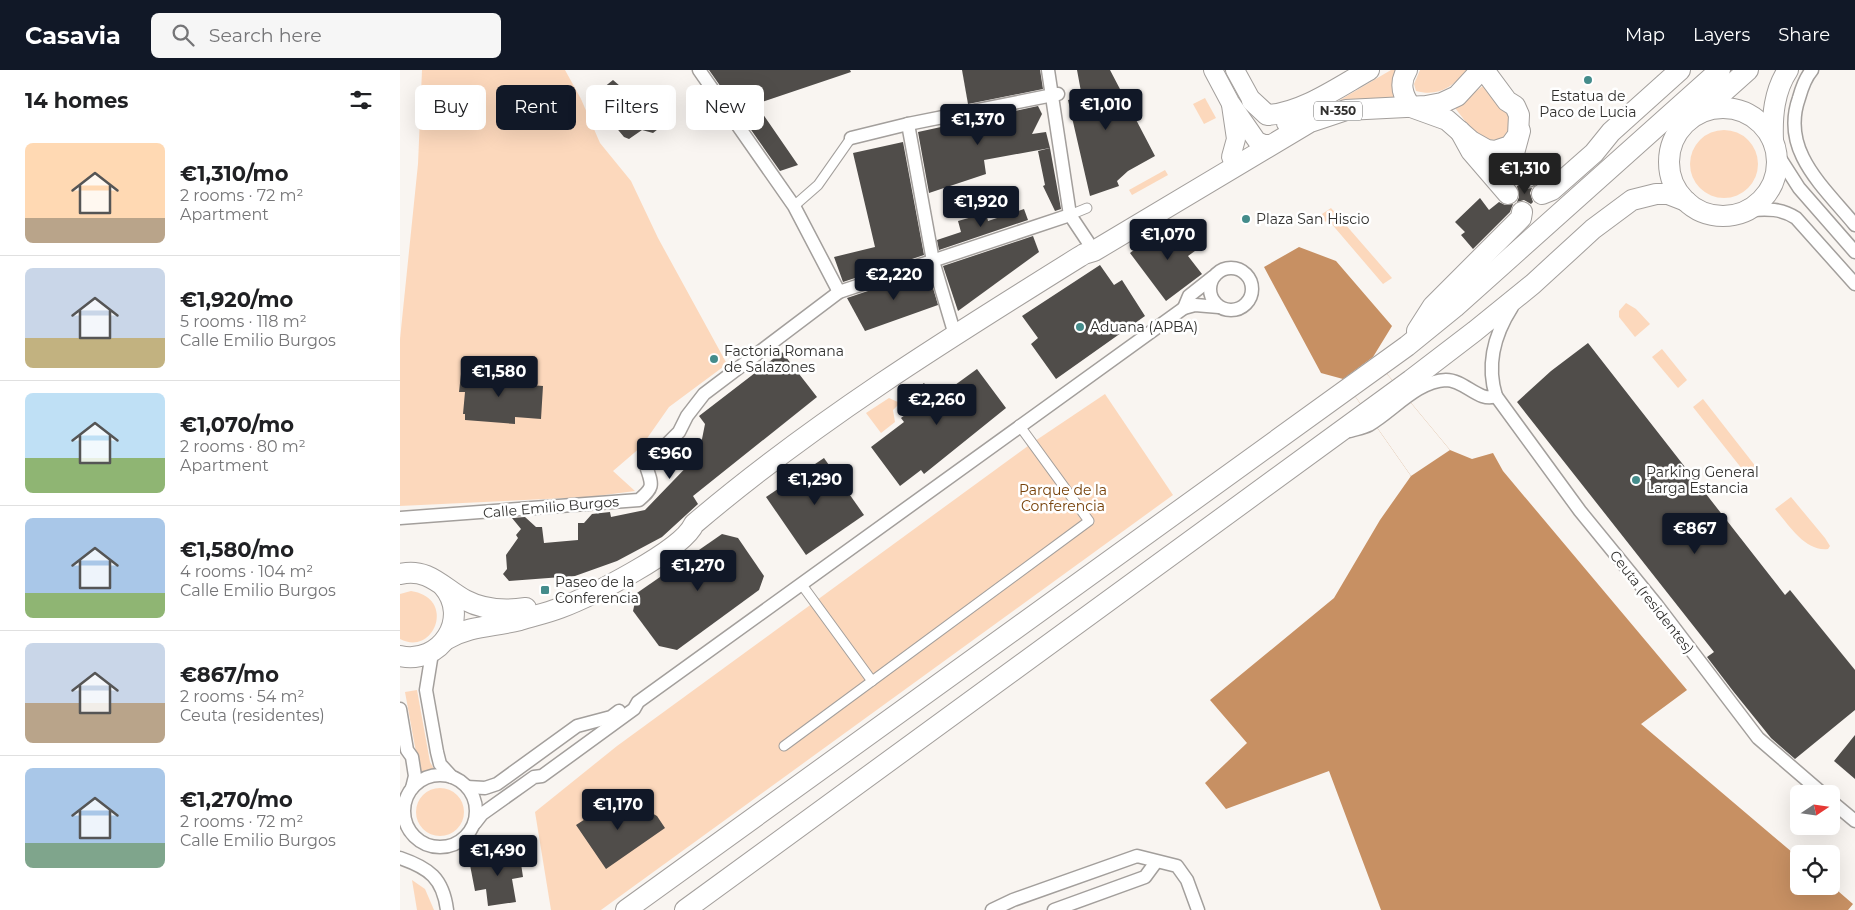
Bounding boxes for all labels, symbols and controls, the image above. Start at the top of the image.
search box [151,13,501,58]
text: Casavia [25,21,121,50]
icon: search [169,21,197,49]
text: Search here [209,24,322,47]
text: Map [1625,24,1665,46]
text: Layers [1693,24,1750,46]
text: Share [1778,24,1830,46]
marker: Estatua de Paco de Lucia [1582,74,1594,86]
chip: Buy [415,85,486,130]
chip: Rent [496,85,576,130]
chip: Filters [586,85,676,130]
chip: New [686,85,764,130]
icon: filters [347,86,375,114]
place label: Estatua de Paco de Lucia [1539,87,1637,121]
text: 14 homes [25,88,129,113]
pin: €1,010 [1065,88,1147,131]
text: €1,010 [1080,95,1132,114]
road number: N-350 [1314,101,1362,120]
pin: €1,370 [937,104,1019,146]
text: €1,370 [951,110,1005,129]
pin: €1,310 [1484,152,1566,195]
text: €1,310 [1500,159,1550,178]
text: €1,310/mo [180,161,288,186]
icon: home [65,163,125,223]
text: 2 rooms · 72 m² [180,186,303,205]
pin: €1,920 [940,186,1022,228]
text: €1,920 [954,192,1008,211]
text: Apartment [180,205,269,224]
place label: Plaza San Hiscio [1256,210,1370,228]
marker: Plaza San Hiscio [1240,213,1252,225]
pin: €1,070 [1127,218,1209,261]
text: €1,070 [1141,225,1195,244]
pin: €2,220 [853,258,935,301]
text: €2,220 [866,265,922,284]
text: €1,920/mo [180,287,293,312]
icon: home [65,288,125,348]
text: 5 rooms · 118 m² [180,312,307,331]
place label: Aduana (APBA) [1090,318,1198,336]
marker: Aduana (APBA) [1074,321,1086,333]
text: Calle Emilio Burgos [180,331,336,350]
place label: Factoria Romana de Salazones [724,342,844,376]
marker: Factoria Romana de Salazones [708,353,720,365]
pin: €1,580 [458,356,540,398]
text: €1,580 [472,362,526,381]
pin: €2,260 [896,384,978,426]
text: €2,260 [908,390,966,409]
text: €1,070/mo [180,412,294,437]
icon: home [65,413,125,473]
text: 2 rooms · 80 m² [180,437,306,456]
pin: €960 [640,438,700,480]
text: €960 [648,444,692,463]
text: Apartment [180,456,269,475]
place label: Parking General Larga Estancia [1646,463,1759,497]
pin: €1,290 [774,464,856,506]
text: €1,290 [788,470,842,489]
marker: Parking General Larga Estancia [1630,474,1642,486]
park label: Parque de la Conferencia [1019,481,1107,515]
street label: Calle Emilio Burgos [482,492,620,522]
pin: €867 [1665,512,1725,555]
text: €867 [1673,519,1717,538]
text: €1,580/mo [180,537,294,562]
icon: home [65,538,125,598]
street label: Ceuta (residentes) [1606,547,1698,657]
pin: €1,270 [657,550,739,592]
text: €1,270 [671,556,725,575]
text: 4 rooms · 104 m² [180,562,313,581]
place label: Paseo de la Conferencia [555,573,639,607]
text: Calle Emilio Burgos [180,581,336,600]
marker: Paseo de la Conferencia [539,584,551,596]
text: €867/mo [180,662,279,687]
icon: home [65,663,125,723]
text: 2 rooms · 54 m² [180,687,304,706]
text: Ceuta (residentes) [180,706,325,725]
north arrow [1790,785,1840,835]
map controls [1790,785,1840,895]
text: €1,270/mo [180,787,293,812]
icon: home [65,788,125,848]
pin: €1,170 [577,788,659,831]
text: €1,170 [593,795,643,814]
text: 2 rooms · 72 m² [180,812,303,831]
text: Calle Emilio Burgos [180,831,336,850]
pin: €1,490 [457,834,539,877]
text: €1,490 [470,841,526,860]
button: locate [1790,845,1840,895]

